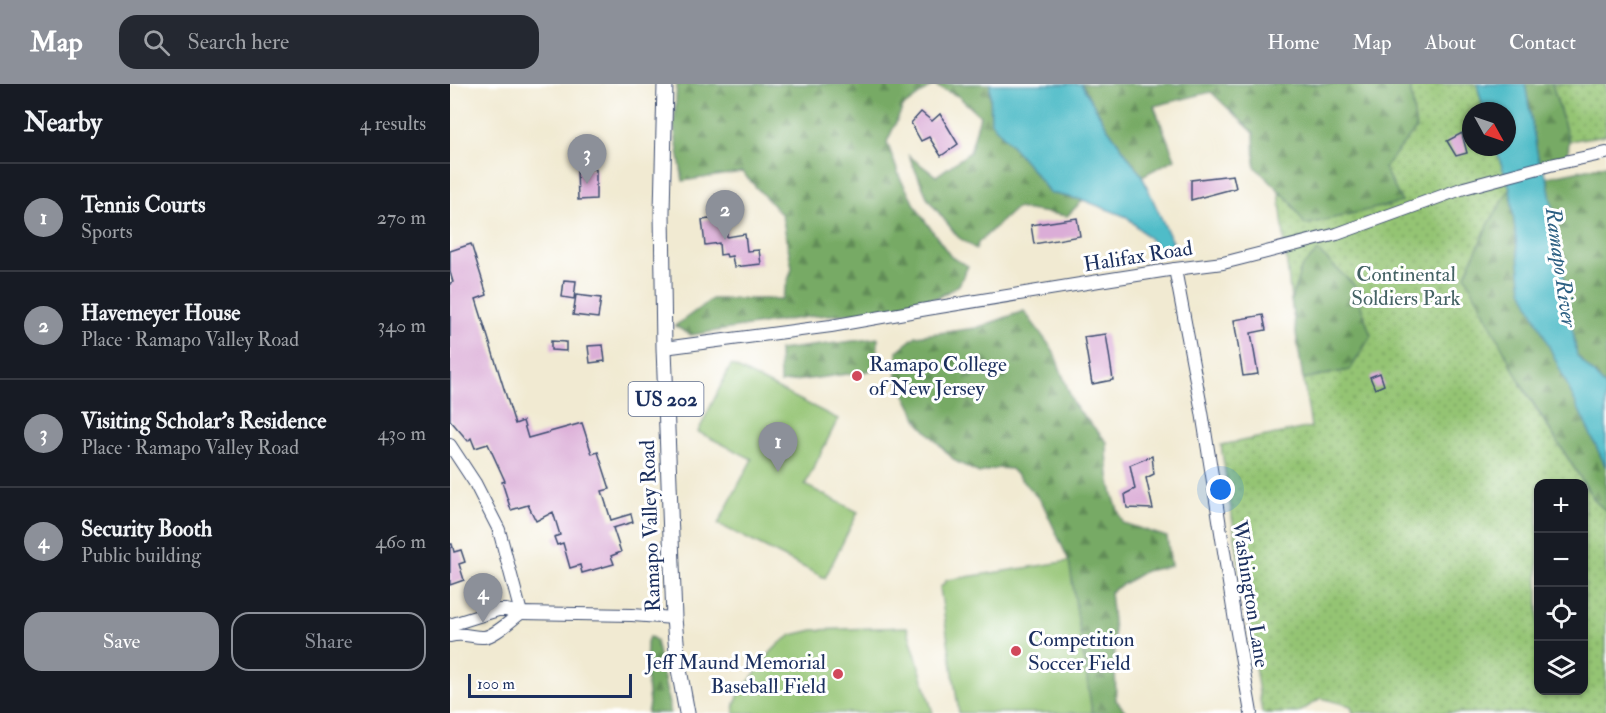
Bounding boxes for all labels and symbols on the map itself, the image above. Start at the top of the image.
north arrow [1462,102,1516,156]
pin: 3 [568,135,606,184]
pin: 2 [706,190,744,240]
water label: Ramapo River [1539,205,1583,330]
street label: Halifax Road [1082,234,1195,278]
park label: Continental Soldiers Park [1351,261,1461,312]
place label: Ramapo College of New Jersey [869,351,1007,402]
marker: Ramapo College of New Jersey [850,369,864,383]
road number: US 202 [628,382,704,416]
pin: 1 [758,422,798,472]
street label: Ramapo Valley Road [634,439,667,613]
your location [1206,475,1235,504]
street label: Washington Lane [1225,518,1275,670]
pin: 4 [464,574,502,623]
place label: Competition Soccer Field [1028,626,1135,677]
marker: Competition Soccer Field [1009,644,1023,658]
place label: Jeff Maund Memorial Baseball Field [644,649,827,700]
marker: Jeff Maund Memorial Baseball Field [831,667,845,681]
scale bar [468,671,632,698]

